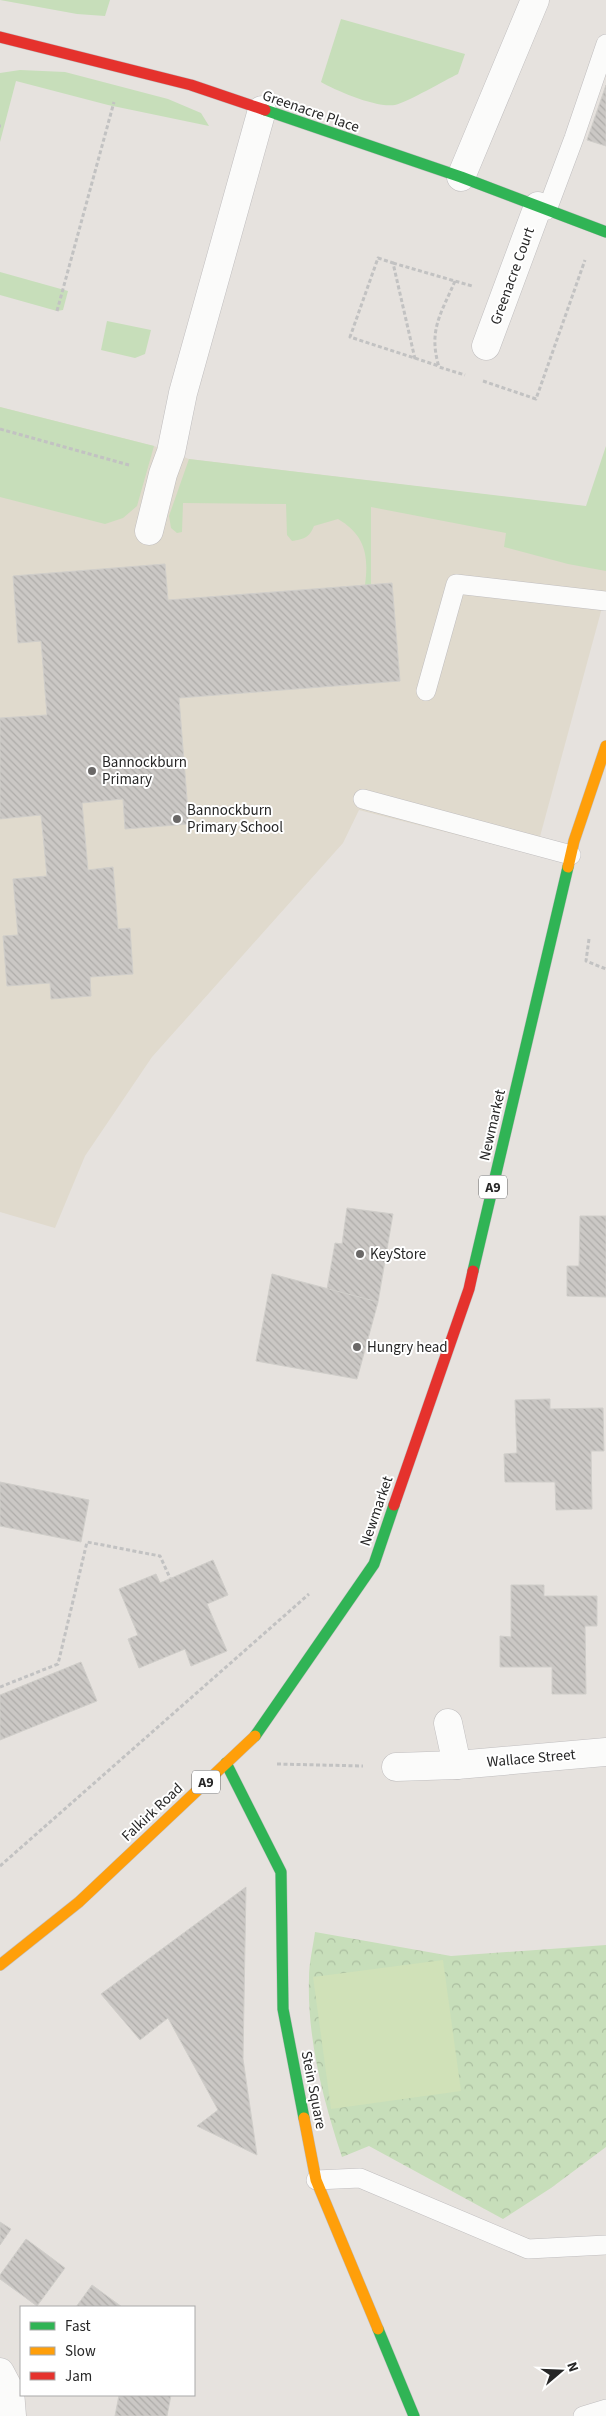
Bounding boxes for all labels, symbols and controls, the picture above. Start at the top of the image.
street label: Greenacre Place [260,85,362,138]
street label: Greenacre Court [485,224,540,328]
place label: Bannockburn Primary [102,752,187,790]
marker: Bannockburn Primary [86,765,98,777]
place label: Bannockburn Primary School [187,800,283,838]
marker: Bannockburn Primary School [171,813,183,825]
street label: Newmarket [474,1087,511,1163]
road number: A9 [479,1176,507,1198]
place label: KeyStore [370,1244,426,1265]
marker: KeyStore [354,1248,366,1260]
place label: Hungry head [367,1337,448,1358]
marker: Hungry head [351,1341,363,1353]
street label: Newmarket [355,1473,398,1549]
street label: Wallace Street [486,1744,576,1773]
road number: A9 [192,1770,220,1794]
street label: Falkirk Road [117,1778,188,1846]
street label: Stein Square [296,2049,331,2131]
legend [20,2306,195,2396]
text: Fast [65,2316,91,2337]
text: Slow [65,2341,96,2362]
north arrow [536,2346,586,2396]
text: N [561,2359,583,2375]
text: Jam [65,2366,92,2387]

